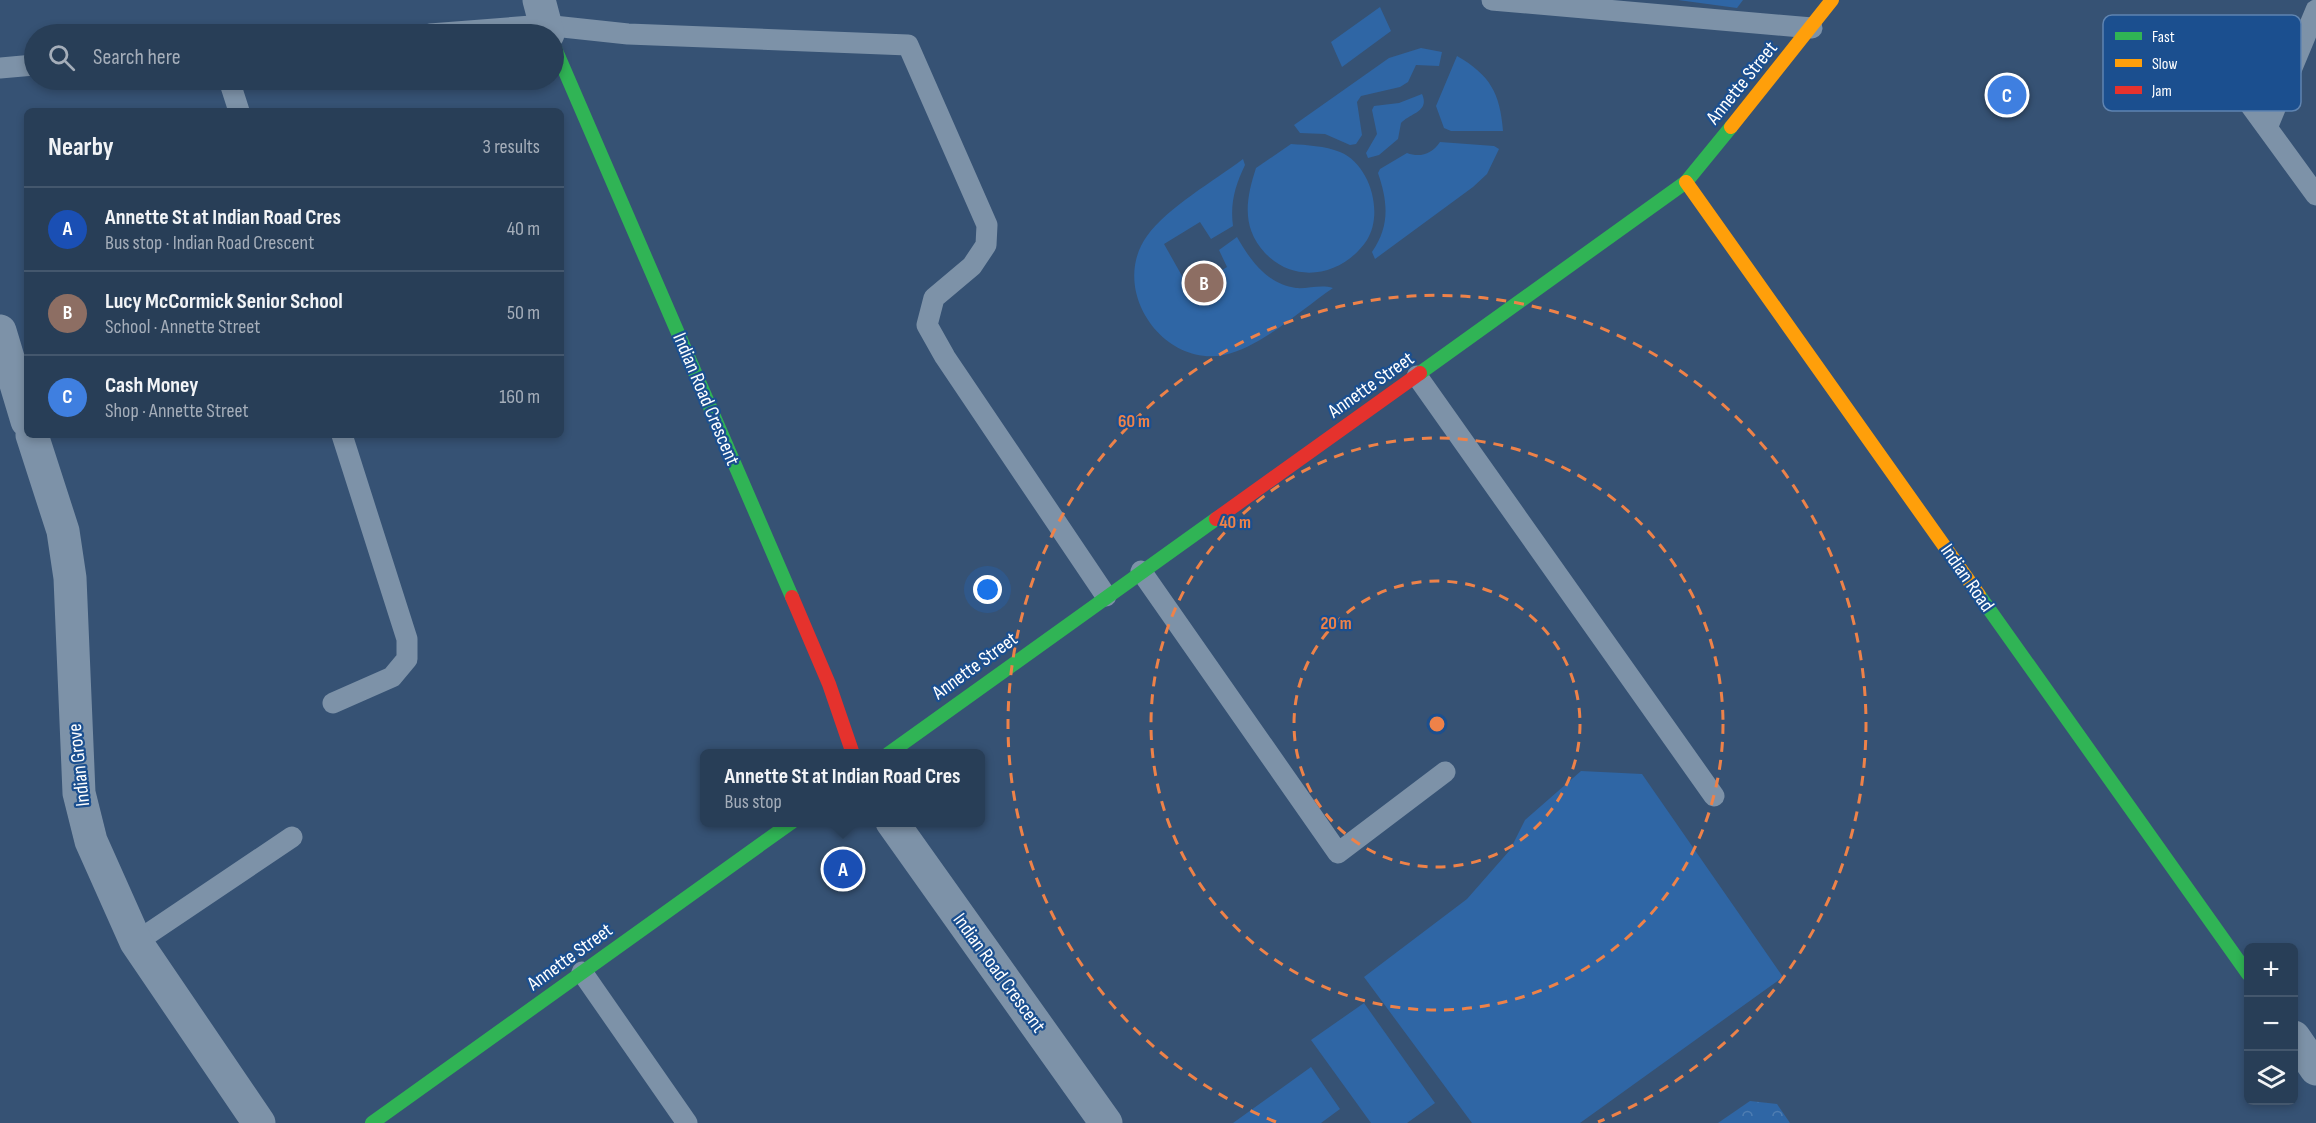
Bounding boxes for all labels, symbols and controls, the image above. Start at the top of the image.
legend [2103,15,2301,111]
search box [24,24,564,90]
text: Fast [2152,28,2175,47]
street label: Annette Street [1701,37,1783,130]
icon: search [45,41,78,74]
text: Search here [93,44,180,71]
text: Slow [2152,55,2177,74]
pin: C [1988,72,2026,118]
text: Jam [2151,82,2172,101]
text: Nearby [48,132,114,163]
text: 3 results [483,135,540,159]
text: Annette St at Indian Road Cres [105,204,341,231]
text: A [63,217,72,241]
text: 40 m [507,217,540,241]
text: Bus stop · Indian Road Crescent [105,231,314,255]
pin: B [1184,260,1224,306]
text: Lucy McCormick Senior School [105,288,343,315]
text: B [63,301,72,325]
text: 50 m [507,301,540,325]
text: School · Annette Street [105,315,260,339]
street label: Indian Road Crescent [667,329,745,469]
street label: Annette Street [1323,347,1419,424]
text: Cash Money [105,372,198,399]
text: C [62,385,73,409]
text: 160 m [499,385,540,409]
text: Shop · Annette Street [105,399,249,423]
text: 60 m [1118,411,1150,432]
text: 40 m [1219,512,1251,533]
street label: Indian Road [1935,539,1999,617]
your location [973,575,1002,604]
text: 20 m [1320,613,1352,634]
street label: Annette Street [927,627,1022,706]
centre of rings [1427,714,1447,734]
street label: Indian Grove [63,722,95,808]
popup [700,749,985,827]
text: Annette St at Indian Road Cres [725,763,960,790]
text: Bus stop [725,790,782,814]
pin: A [824,846,862,892]
street label: Indian Road Crescent [948,909,1050,1037]
street label: Annette Street [522,918,617,997]
map controls [2244,943,2298,1105]
button: + [2244,943,2298,997]
button: − [2244,997,2298,1051]
button: layers [2244,1051,2298,1105]

